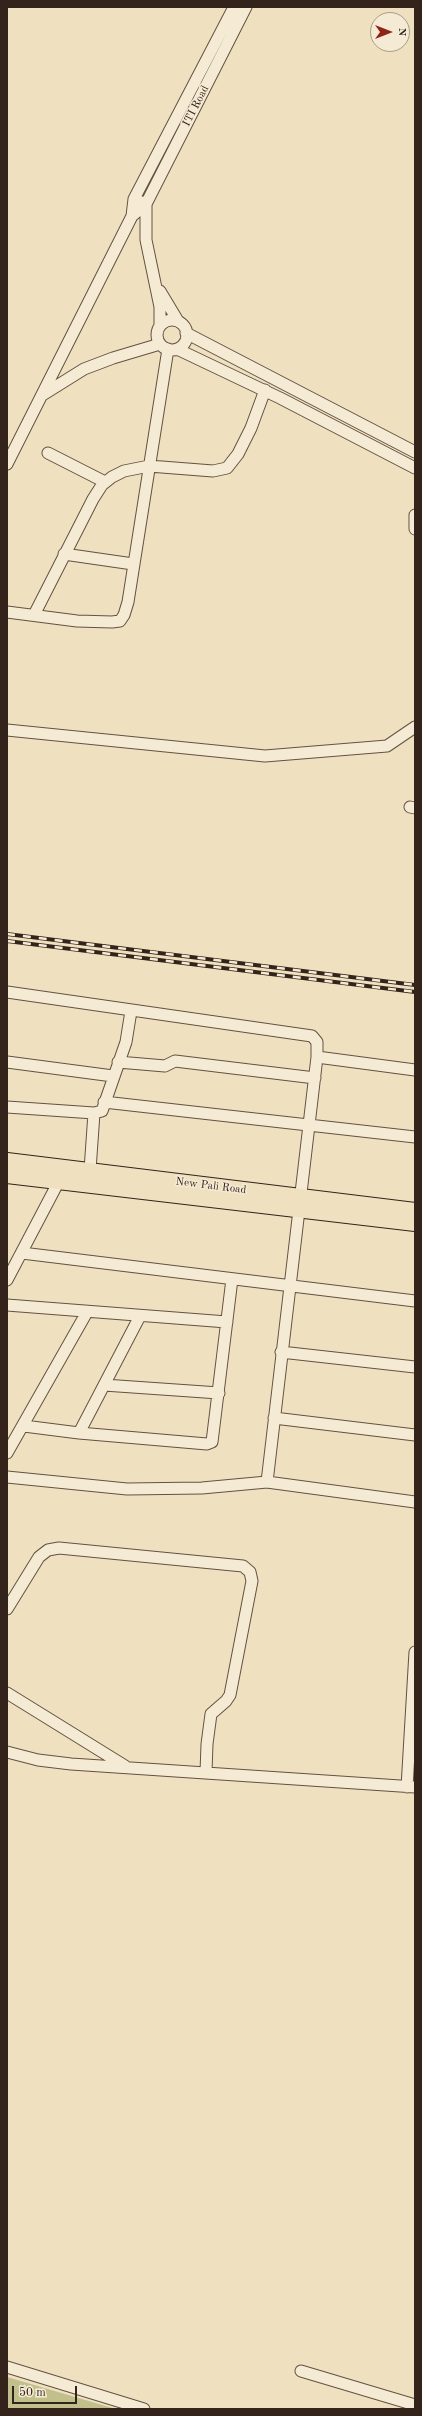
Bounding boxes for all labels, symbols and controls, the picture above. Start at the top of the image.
north arrow [370,12,410,52]
text: N [396,28,407,36]
street label: ITI Road [180,83,212,129]
street label: New Pali Road [175,1175,247,1197]
scale bar [14,2378,79,2404]
text: 50 m [19,2387,46,2399]

